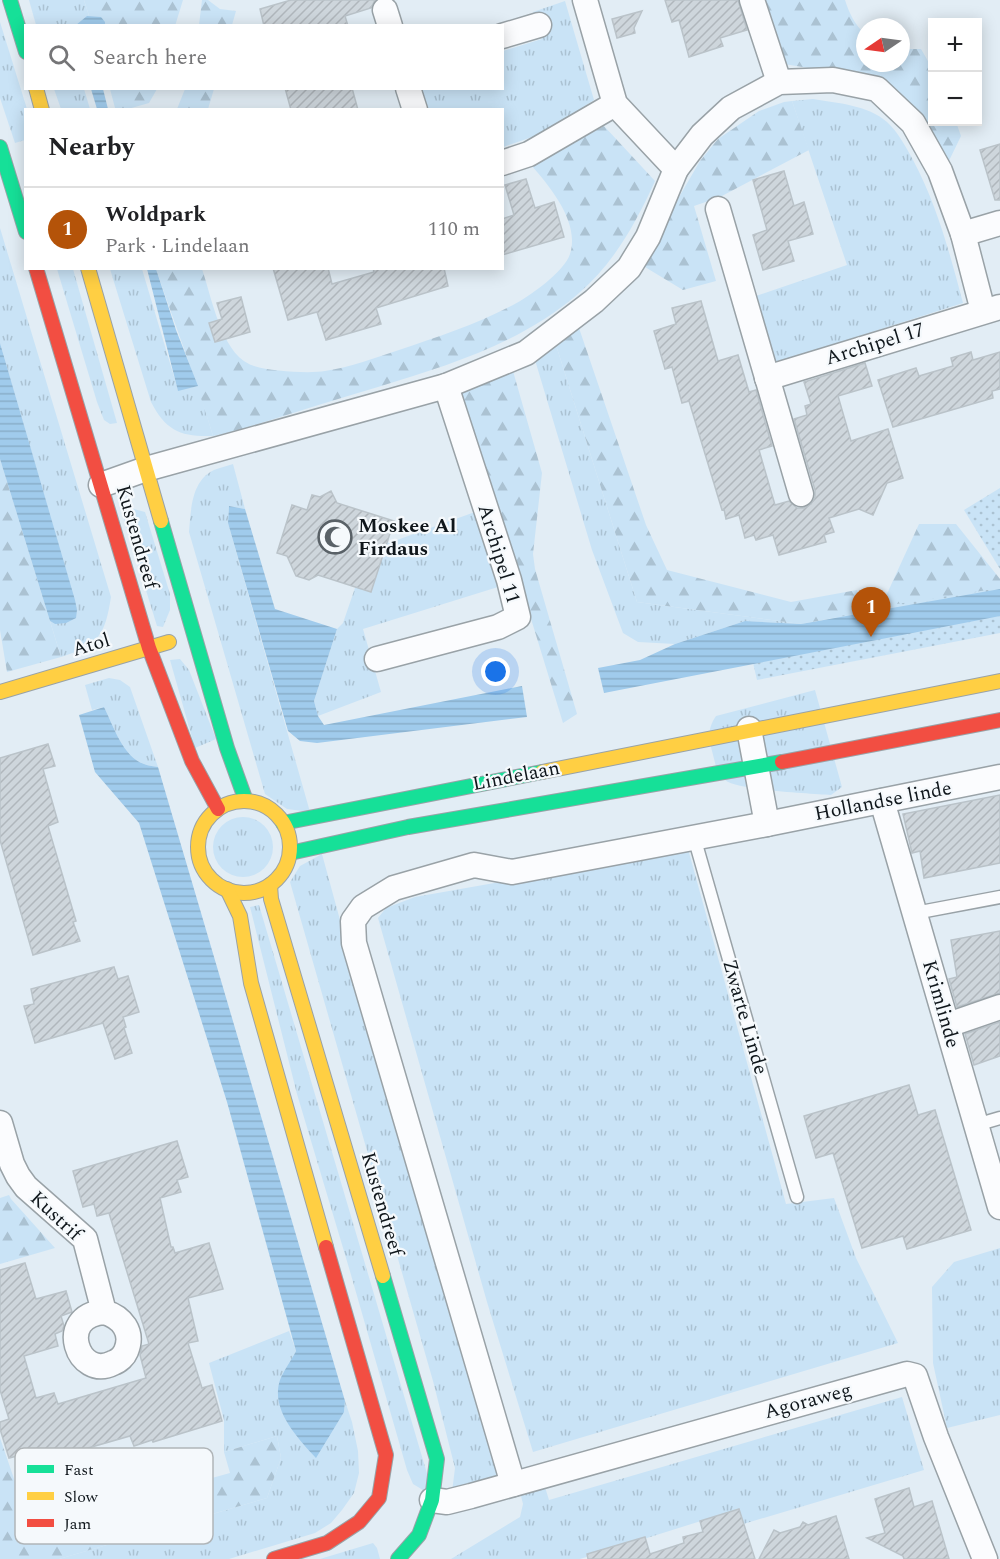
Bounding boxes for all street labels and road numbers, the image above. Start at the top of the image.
street label: Archipel 17 [822,315,928,373]
street label: Kustendreef [108,481,167,595]
street label: Archipel 11 [470,501,528,607]
street label: Atol [68,625,114,665]
street label: Lindelaan [470,753,562,799]
street label: Hollandse linde [812,773,954,829]
street label: Zwarte Linde [714,956,776,1078]
street label: Krimlinde [914,956,968,1052]
street label: Kustendreef [353,1148,412,1262]
street label: Kustrif [23,1184,90,1250]
street label: Agoraweg [761,1375,855,1427]

